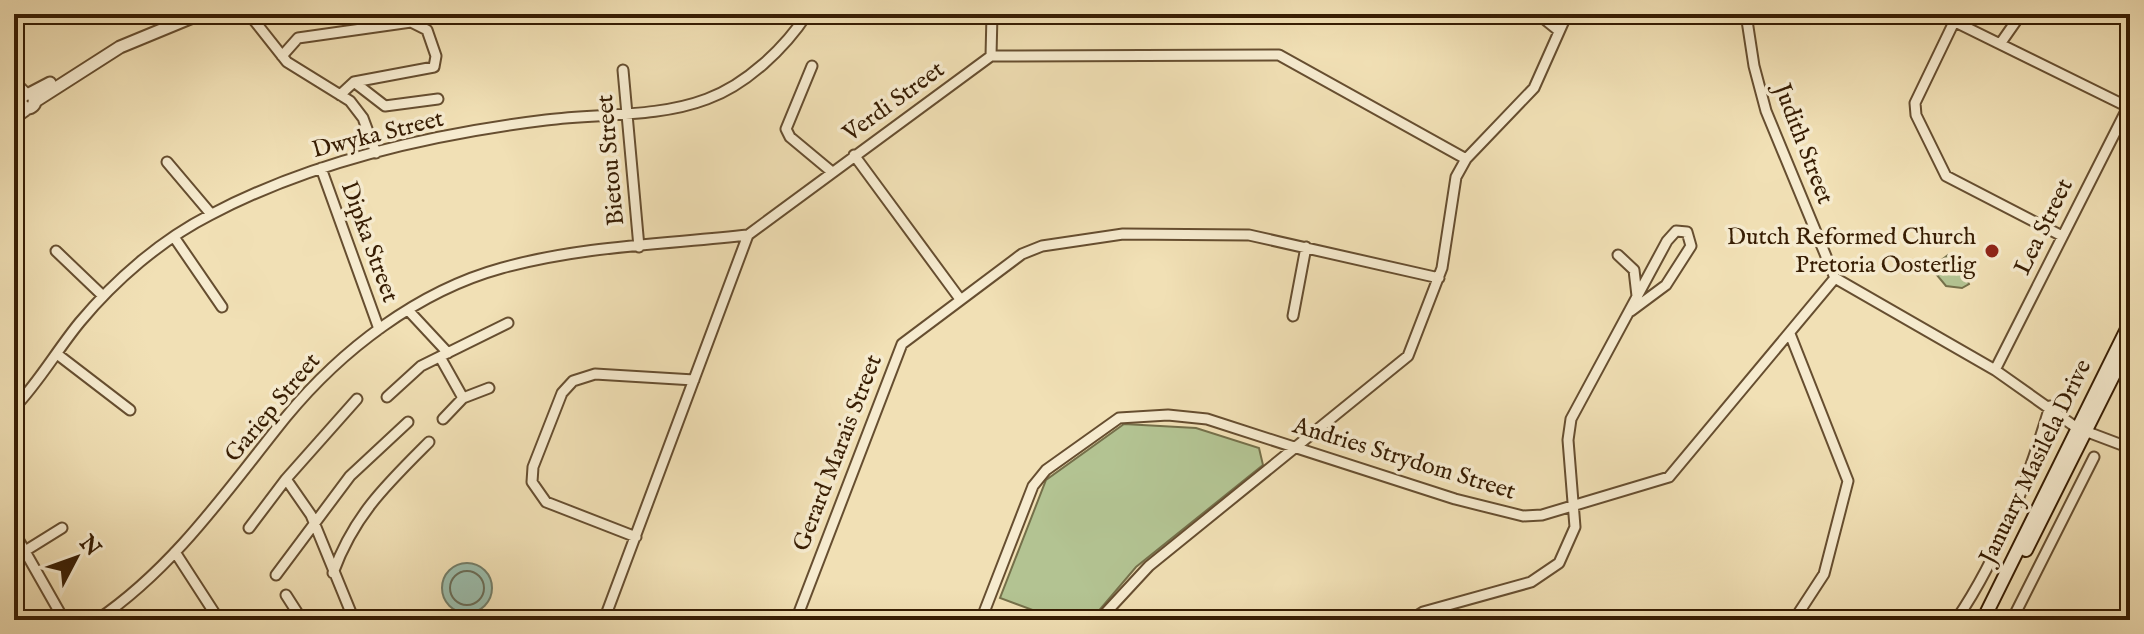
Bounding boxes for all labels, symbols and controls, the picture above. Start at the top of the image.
street label: Verdi Street [836,55,951,150]
street label: Judith Street [1765,77,1840,209]
street label: Bietou Street [590,93,632,227]
street label: Dwyka Street [309,104,447,166]
street label: Lea Street [2007,174,2081,280]
street label: Dipka Street [333,177,405,307]
place label: Dutch Reformed Church Pretoria Oosterlig [1727,222,1977,281]
marker: Dutch Reformed Church Pretoria Oosterlig [1983,242,2001,260]
street label: Gariep Street [218,347,328,469]
street label: Gerard Marais Street [786,350,890,556]
street label: January Masilela Drive [1972,354,2099,572]
street label: Andries Strydom Street [1288,410,1519,508]
north arrow [36,518,116,598]
text: N [72,529,106,563]

